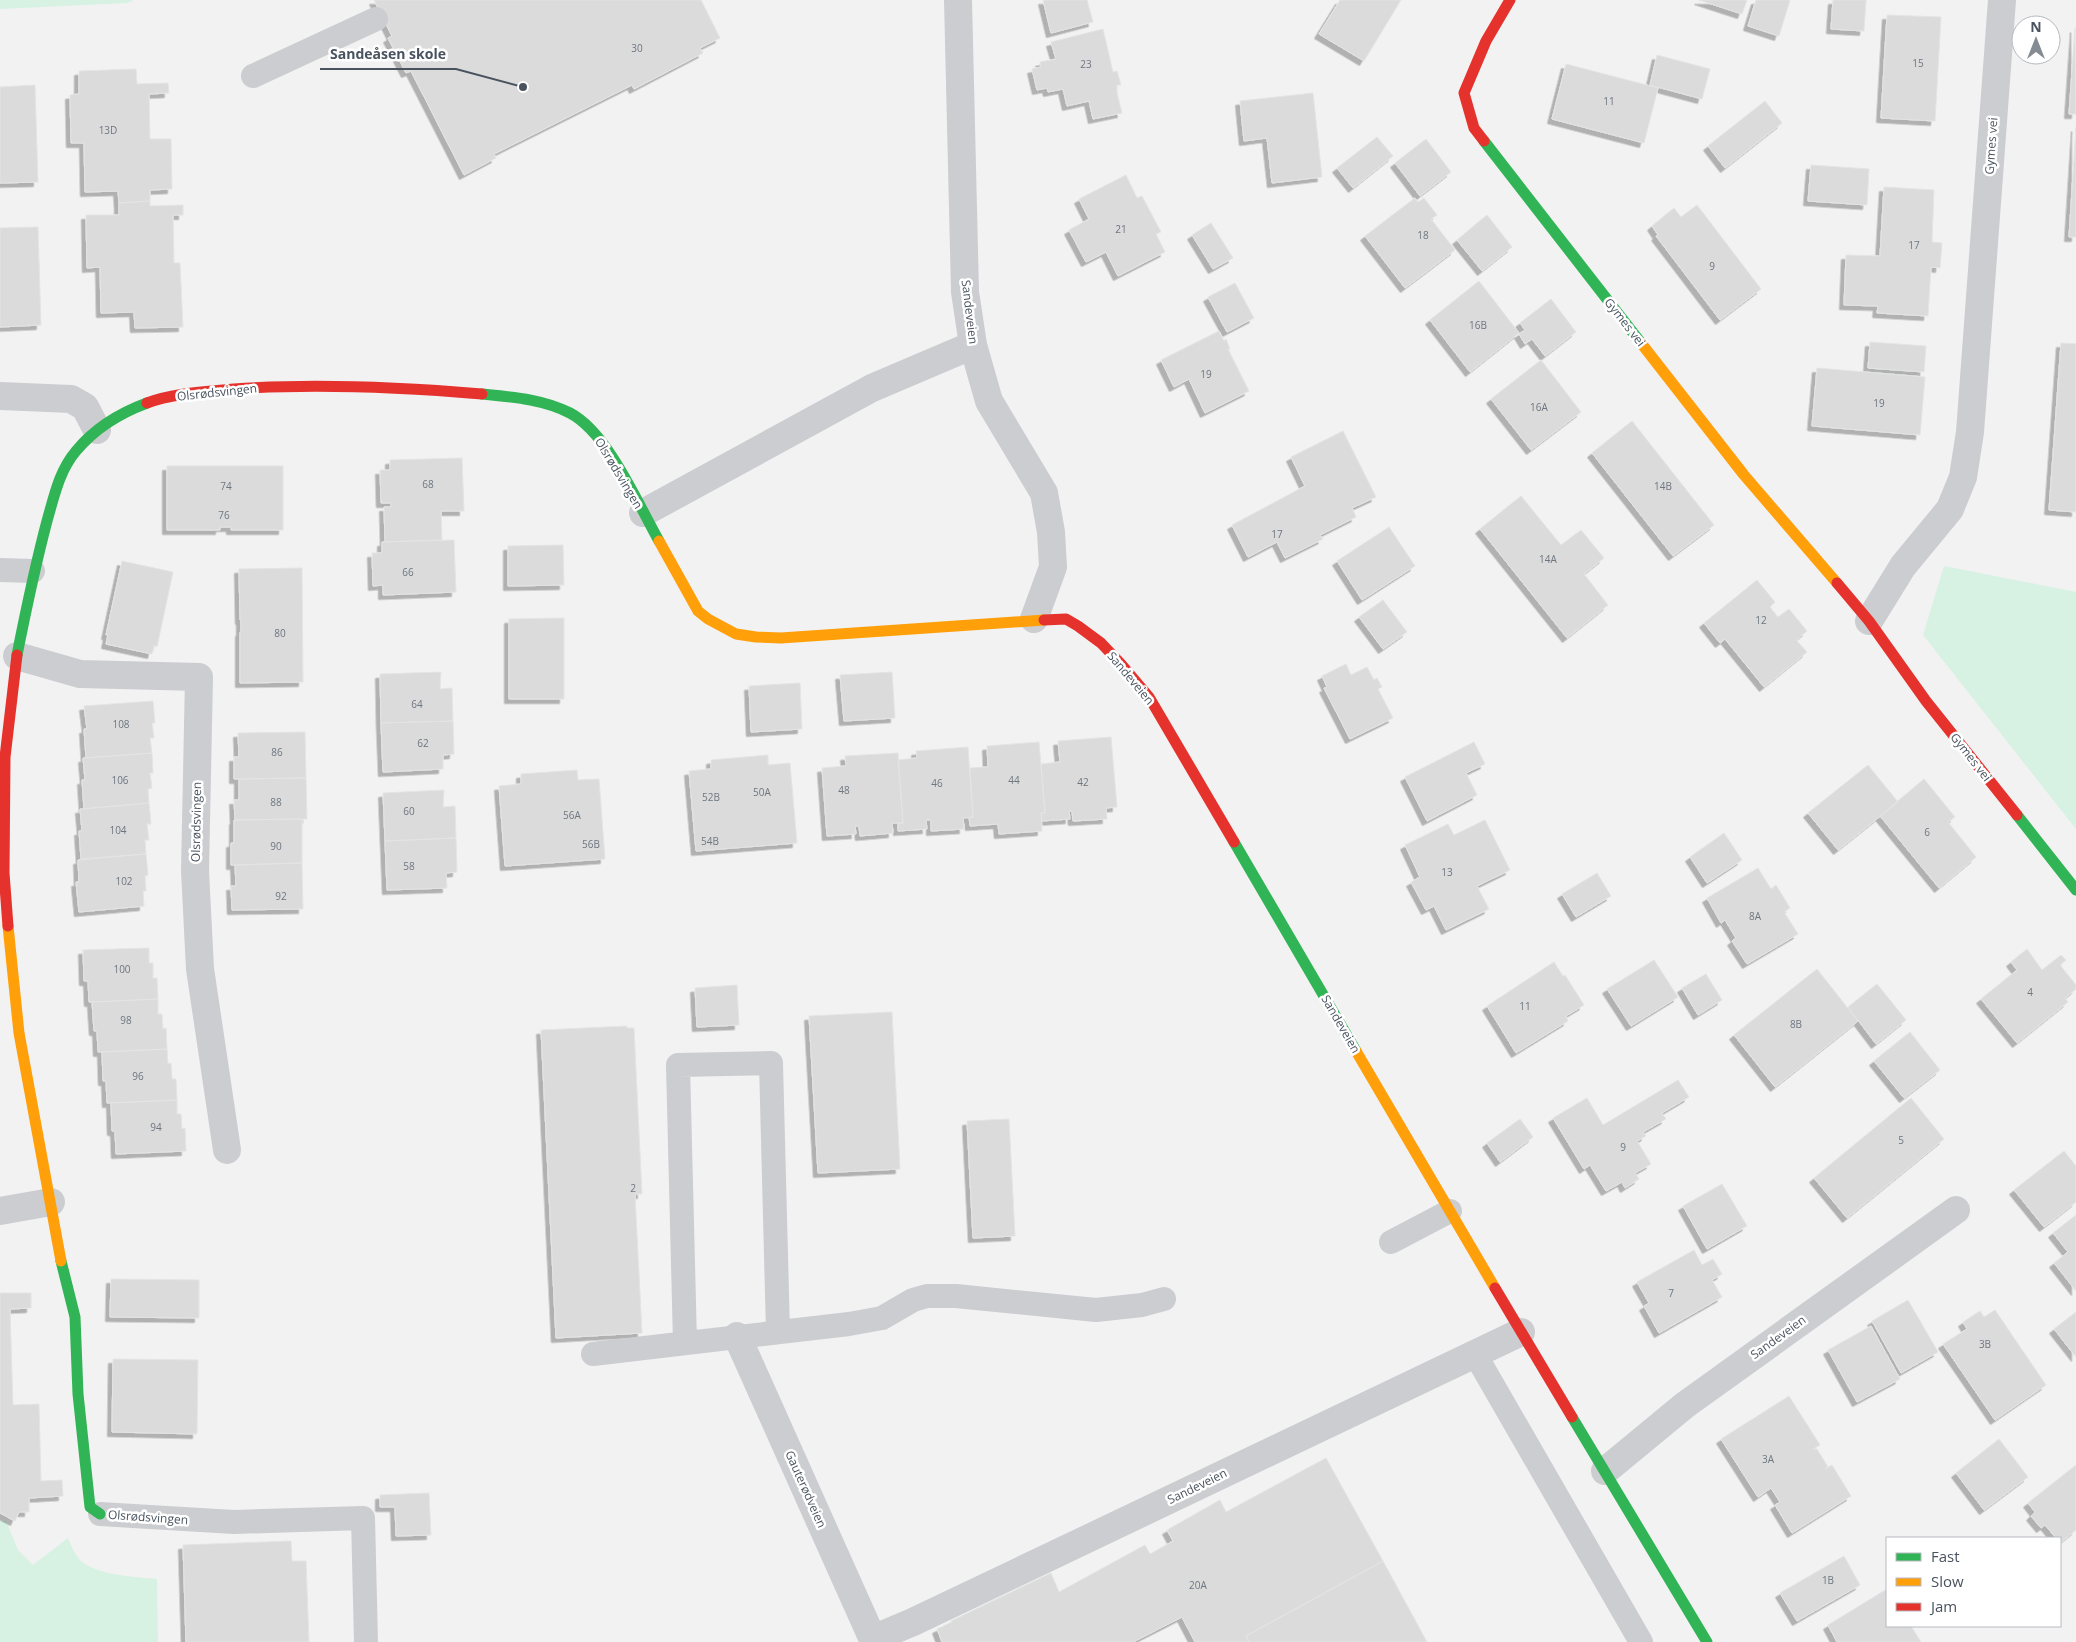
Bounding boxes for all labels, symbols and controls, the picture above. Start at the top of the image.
north arrow [2011,15,2061,65]
text: N [2030,17,2042,36]
callout: Sandeåsen skole [320,40,456,69]
house number: 30 [631,41,643,55]
text: Sandeåsen skole [330,44,446,63]
house number: 15 [1912,56,1924,70]
house number: 23 [1080,57,1092,71]
house number: 11 [1603,94,1615,108]
street label: Gymes vei [1981,117,2001,175]
house number: 13D [99,123,117,137]
house number: 21 [1115,222,1127,236]
house number: 18 [1417,228,1429,242]
house number: 17 [1908,238,1920,252]
house number: 9 [1709,259,1715,273]
street label: Sandeveien [958,279,982,345]
street label: Gymes vei [1601,294,1649,350]
house number: 16B [1469,318,1487,332]
house number: 19 [1200,367,1212,381]
street label: Olsrødsvingen [176,379,258,405]
house number: 19 [1873,396,1885,410]
house number: 16A [1530,400,1549,414]
street label: Olsrødsvingen [591,434,647,512]
house number: 68 [422,477,434,491]
house number: 74 [220,479,232,493]
house number: 14B [1654,479,1672,493]
house number: 76 [218,508,230,522]
house number: 17 [1271,527,1283,541]
house number: 14A [1539,552,1558,566]
house number: 66 [402,565,414,579]
house number: 12 [1755,613,1767,627]
house number: 80 [274,626,286,640]
street label: Sandeveien [1104,648,1158,708]
house number: 64 [411,697,423,711]
house number: 108 [112,717,130,731]
street label: Gymes vei [1947,729,1995,785]
house number: 62 [417,736,429,750]
house number: 86 [271,745,283,759]
house number: 106 [111,773,129,787]
house number: 44 [1008,773,1020,787]
house number: 42 [1077,775,1089,789]
house number: 46 [931,776,943,790]
street label: Olsrødsvingen [187,782,205,862]
house number: 48 [838,783,850,797]
house number: 50A [753,785,772,799]
house number: 52B [702,790,720,804]
house number: 88 [270,795,282,809]
house number: 60 [403,804,415,818]
house number: 56A [563,808,582,822]
house number: 104 [109,823,127,837]
house number: 6 [1924,825,1930,839]
house number: 54B [701,834,719,848]
house number: 56B [582,837,600,851]
house number: 90 [270,839,282,853]
house number: 58 [403,859,415,873]
house number: 13 [1441,865,1453,879]
house number: 102 [115,874,133,888]
house number: 92 [275,889,287,903]
house number: 8A [1749,909,1762,923]
house number: 100 [113,962,131,976]
house number: 4 [2027,985,2033,999]
street label: Sandeveien [1318,992,1364,1056]
house number: 11 [1519,999,1531,1013]
house number: 98 [120,1013,132,1027]
house number: 8B [1790,1017,1802,1031]
house number: 96 [132,1069,144,1083]
house number: 94 [150,1120,162,1134]
house number: 5 [1898,1133,1904,1147]
house number: 9 [1620,1140,1626,1154]
house number: 2 [630,1181,636,1195]
house number: 7 [1668,1286,1674,1300]
street label: Sandeveien [1747,1311,1809,1363]
house number: 3B [1979,1337,1991,1351]
street label: Gauterødveien [781,1448,831,1530]
house number: 3A [1762,1452,1775,1466]
street label: Sandeveien [1164,1464,1230,1508]
street label: Olsrødsvingen [107,1506,189,1528]
legend [1886,1537,2061,1627]
text: Fast [1931,1546,1960,1566]
text: Slow [1931,1571,1964,1591]
house number: 1B [1822,1573,1834,1587]
house number: 20A [1189,1578,1208,1592]
text: Jam [1929,1596,1957,1616]

